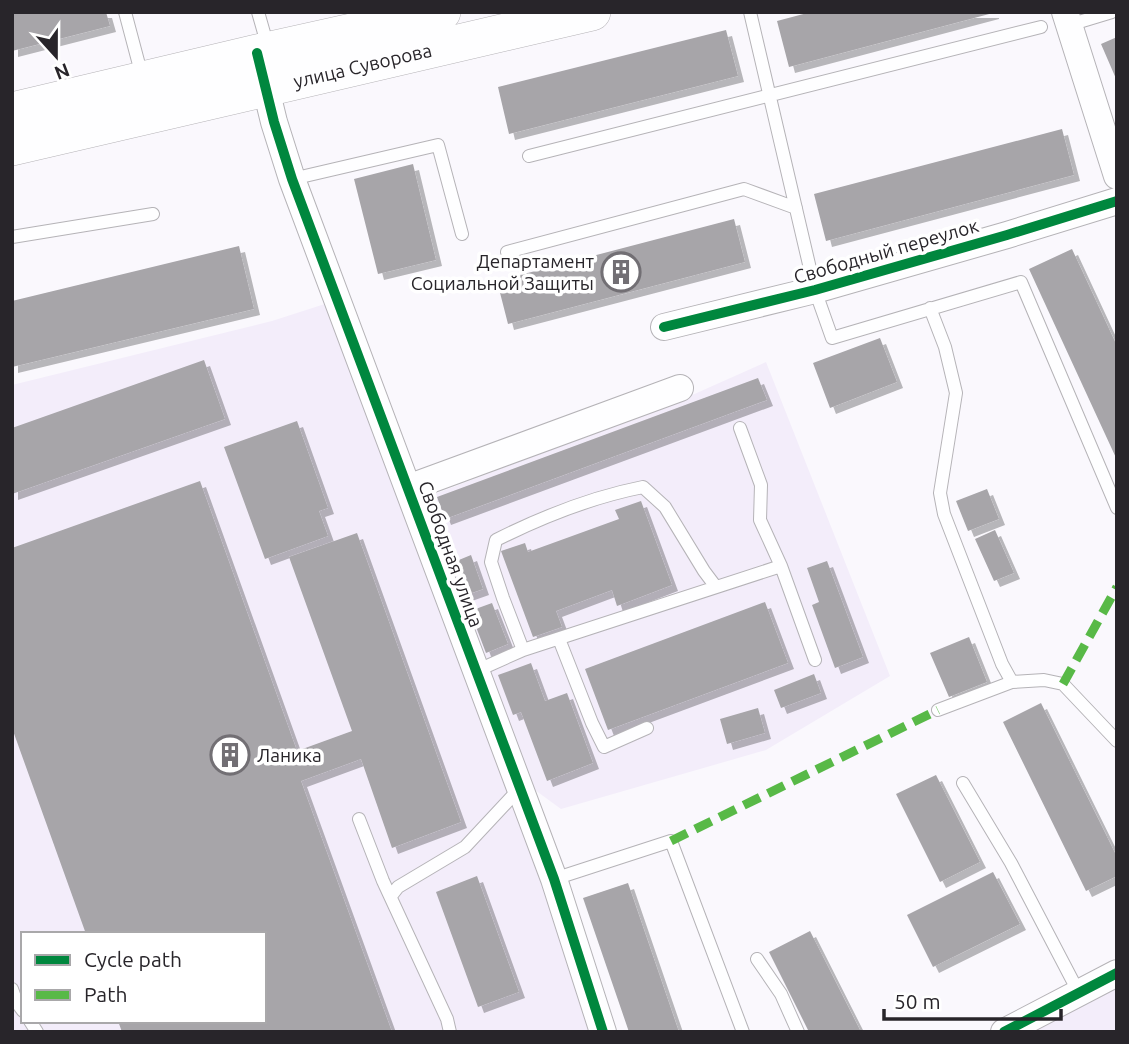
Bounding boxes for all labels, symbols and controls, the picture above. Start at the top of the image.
north arrow [21,21,91,91]
street label: улица Суворова [291,39,434,92]
text: N [52,59,73,85]
street label: Свободный переулок [791,214,981,288]
place label: Департамент Социальной Защиты [411,250,595,294]
building icon: Департамент Социальной Защиты [600,251,642,293]
street label: Свободная улица [414,478,488,630]
building icon: Ланика [209,734,251,776]
place label: Ланика [257,744,322,766]
legend [21,932,266,1023]
text: Cycle path [84,947,182,971]
scale bar [884,978,1061,1022]
text: Path [84,982,127,1006]
text: 50 m [894,989,941,1013]

